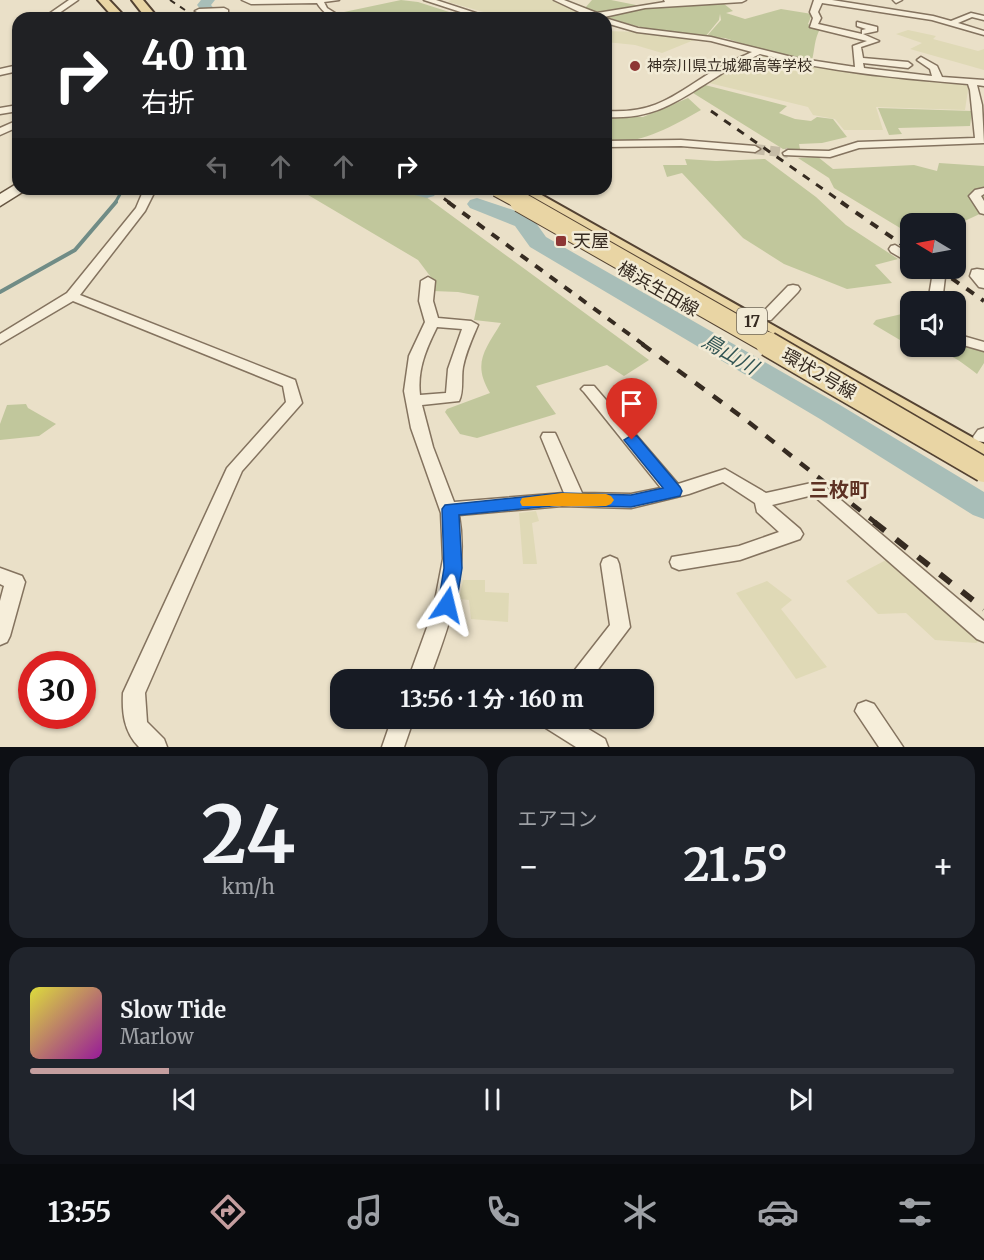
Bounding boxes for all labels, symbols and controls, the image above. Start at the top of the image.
text: 40 m [141,29,247,81]
icon: right [42,36,120,114]
place label: 神奈川県立城郷高等学校 [647,56,812,75]
marker: 神奈川県立城郷高等学校 [628,59,642,73]
text: 右折 [141,85,195,119]
icon: left [201,150,234,183]
icon: ahead [264,150,297,183]
icon: ahead [327,150,360,183]
icon: right [390,150,423,183]
north arrow [900,213,966,279]
map controls [900,213,966,357]
place label: 天屋 [573,229,609,252]
marker: 天屋 [554,234,568,248]
street label: 横浜生田線 [614,256,703,321]
button: sound [900,291,966,357]
road number: 17 [737,308,767,334]
water label: 鳥山川 [698,328,764,380]
street label: 環状2号線 [778,343,861,404]
pin [606,378,657,440]
icon: arrive [615,387,648,420]
district label: 三枚町 [809,477,869,502]
position arrow [415,573,479,637]
speed limit sign: 30 [18,651,96,729]
text: 13:56 · 1 分 · 160 m [400,685,584,713]
text: 24 [201,786,295,884]
text: エアコン [518,806,598,831]
text: 21.5° [683,837,788,893]
text: − [518,846,540,887]
text: + [932,846,954,887]
text: km/h [222,874,275,899]
text: Slow Tide [120,996,226,1024]
text: Marlow [120,1024,194,1049]
icon: previous [168,1083,201,1116]
icon: pause [476,1083,509,1116]
icon: next [784,1083,817,1116]
icon: directions [207,1191,249,1233]
icon: music [344,1191,386,1233]
icon: phone [482,1191,524,1233]
icon: climate [619,1191,661,1233]
icon: car [757,1191,799,1233]
icon: filters [894,1191,936,1233]
text: 13:55 [48,1195,111,1229]

